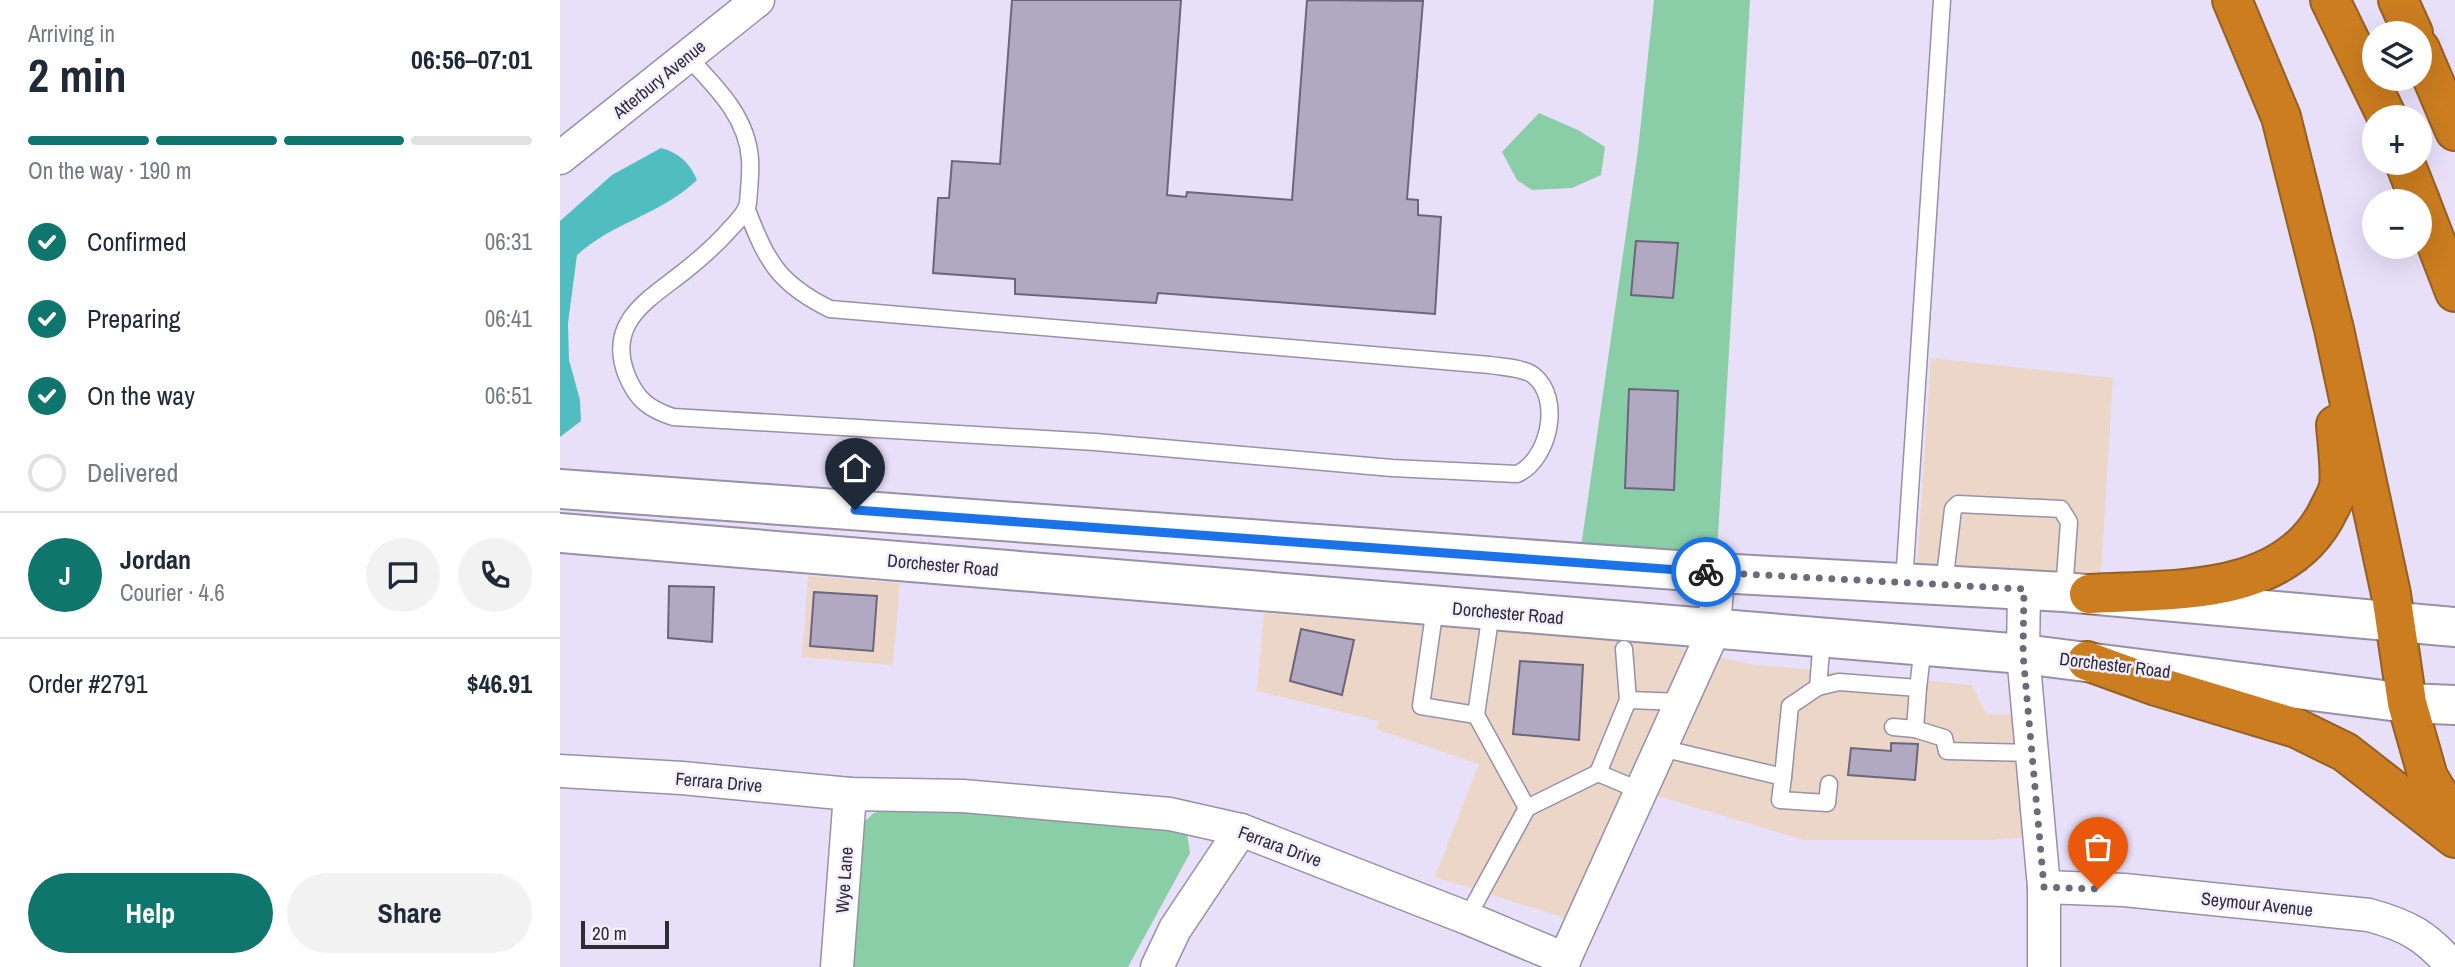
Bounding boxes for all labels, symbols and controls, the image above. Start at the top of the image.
text: Arriving in [28,18,115,49]
map controls [2362,21,2432,259]
button: layers [2362,21,2432,91]
street label: Atterbury Avenue [606,34,711,125]
text: 06:56–07:01 [411,42,532,77]
text: 2 min [28,44,127,106]
button: + [2362,105,2432,175]
text: On the way · 190 m [28,155,192,186]
button: − [2362,189,2432,259]
icon: check [28,223,66,261]
text: Confirmed [87,224,187,259]
text: 06:31 [485,226,532,257]
icon: check [28,300,66,338]
text: Preparing [87,301,181,336]
text: 06:41 [485,303,532,334]
icon: check [28,377,66,415]
text: On the way [87,378,195,413]
text: 06:51 [485,380,532,411]
pin [825,438,885,510]
icon: home [836,449,874,487]
text: Delivered [87,455,178,490]
courier [1671,537,1741,607]
button: chat [366,538,440,612]
button: phone [458,538,532,612]
text: Jordan [120,542,191,577]
street label: Dorchester Road [886,548,1000,582]
icon: bike [1687,553,1725,591]
text: J [59,558,71,593]
text: Courier · 4.6 [120,577,225,608]
street label: Dorchester Road [1451,596,1565,630]
street label: Dorchester Road [2058,646,2172,684]
text: Order #2791 [28,666,148,701]
text: $46.91 [467,666,532,701]
street label: Ferrara Drive [675,766,763,798]
pin [2068,817,2128,889]
street label: Ferrara Drive [1235,819,1325,873]
icon: bag [2079,828,2117,866]
street label: Wye Lane [829,846,859,914]
button: Help [28,873,273,953]
button: Share [287,873,532,953]
street label: Seymour Avenue [2200,886,2314,922]
scale bar [581,918,668,950]
text: 20 m [592,920,627,946]

